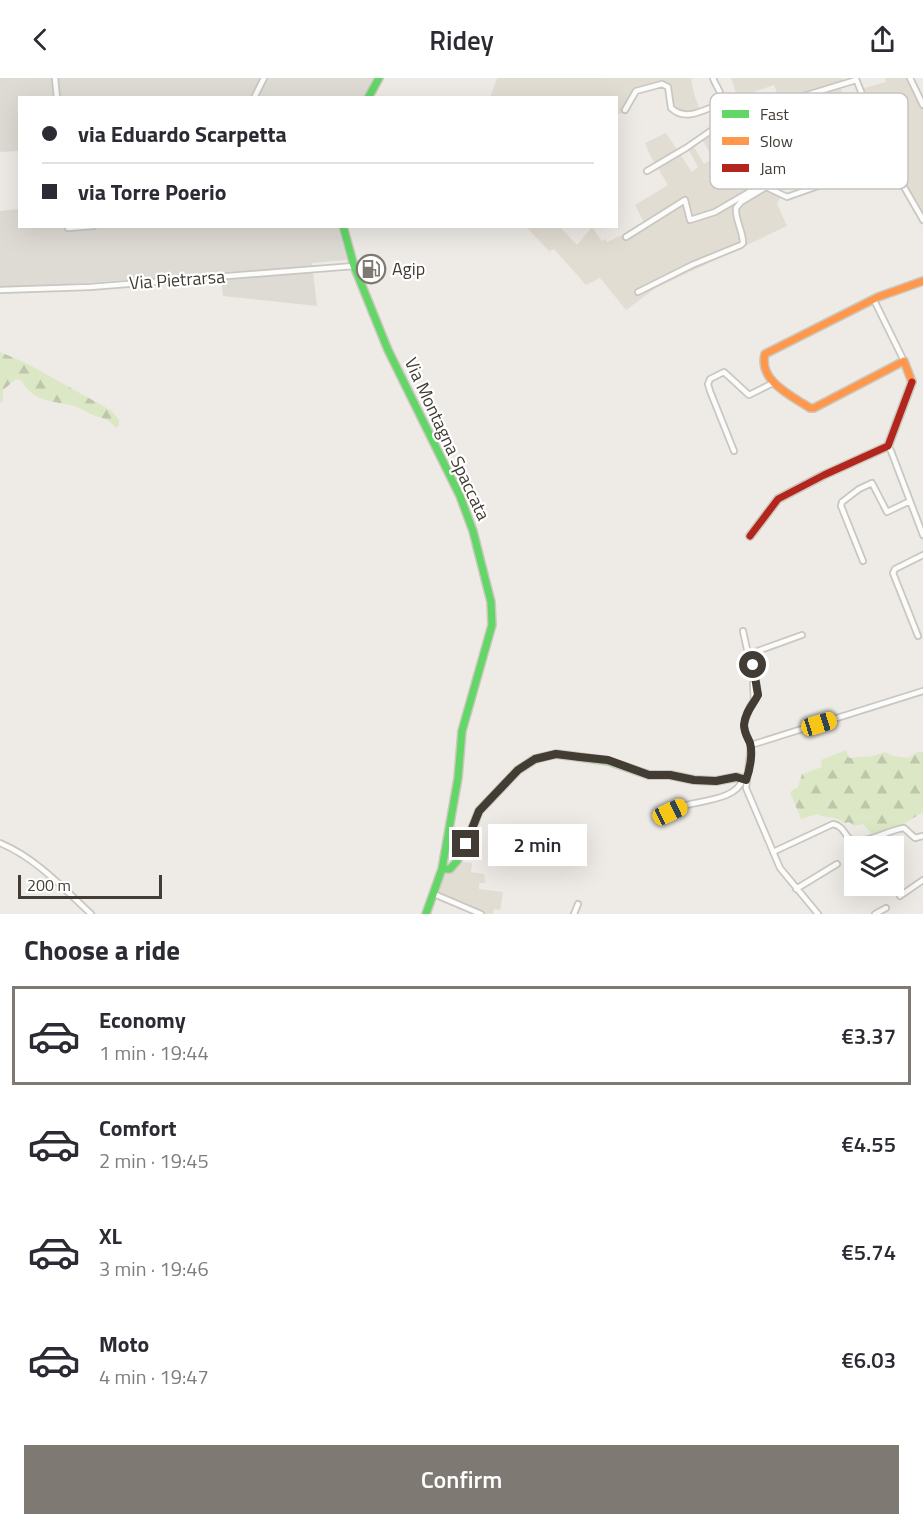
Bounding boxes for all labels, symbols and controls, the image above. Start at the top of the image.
text: Ridey [429,19,494,60]
icon: back [24,23,57,56]
icon: share [866,23,899,56]
legend [710,93,908,189]
text: Fast [760,102,789,126]
text: via Eduardo Scarpetta [78,117,287,151]
text: Slow [760,129,793,153]
text: Jam [760,156,786,180]
text: via Torre Poerio [78,175,226,209]
fuel station icon: Agip [355,253,387,285]
place label: Agip [392,255,425,282]
street label: Via Pietrarsa [128,263,226,296]
street label: Via Montagna Spaccata [398,353,497,525]
route start [739,651,766,678]
car [799,710,839,738]
car [650,796,690,828]
callout: 2 min [487,823,586,865]
text: 2 min [513,829,562,860]
route end [452,830,479,857]
map controls [844,836,904,896]
button: layers [844,836,904,896]
scale bar [18,872,162,900]
text: 200 m [27,873,71,897]
text: Choose a ride [24,929,180,970]
text: Economy [99,1003,186,1037]
icon: car [27,1009,81,1063]
text: €3.37 [841,1019,896,1053]
text: 1 min · 19:44 [99,1037,209,1068]
text: Comfort [99,1111,177,1145]
icon: car [27,1117,81,1171]
text: €4.55 [841,1127,896,1161]
text: 2 min · 19:45 [99,1145,209,1176]
text: XL [99,1219,122,1253]
icon: car [27,1225,81,1279]
text: €5.74 [841,1235,896,1269]
text: 3 min · 19:46 [99,1253,209,1284]
text: Moto [99,1327,149,1361]
icon: car [27,1333,81,1387]
text: €6.03 [841,1343,896,1377]
text: 4 min · 19:47 [99,1361,209,1392]
button: Confirm [24,1445,899,1514]

